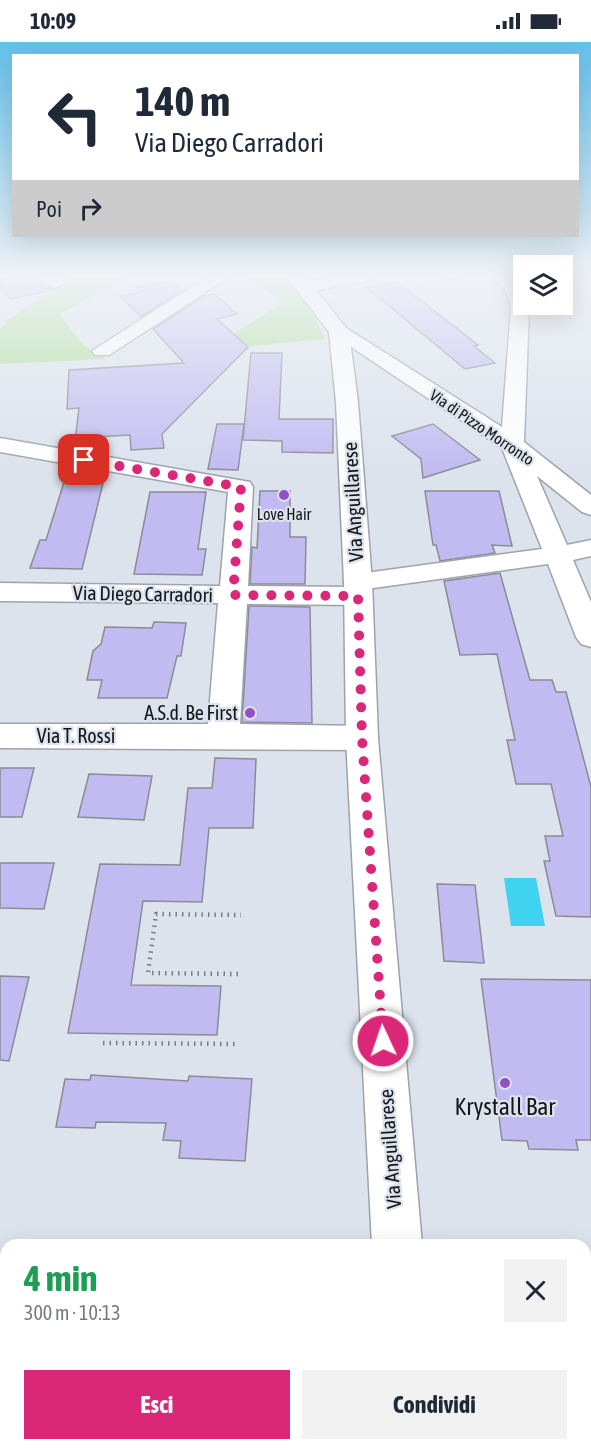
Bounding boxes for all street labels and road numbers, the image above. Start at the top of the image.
street label: Via di Pizzo Morronto [426,385,538,469]
street label: Via Anguillarese [338,442,367,562]
street label: Via Diego Carradori [73,581,213,606]
street label: Via T. Rossi [37,724,115,747]
street label: Via Anguillarese [374,1088,405,1210]

